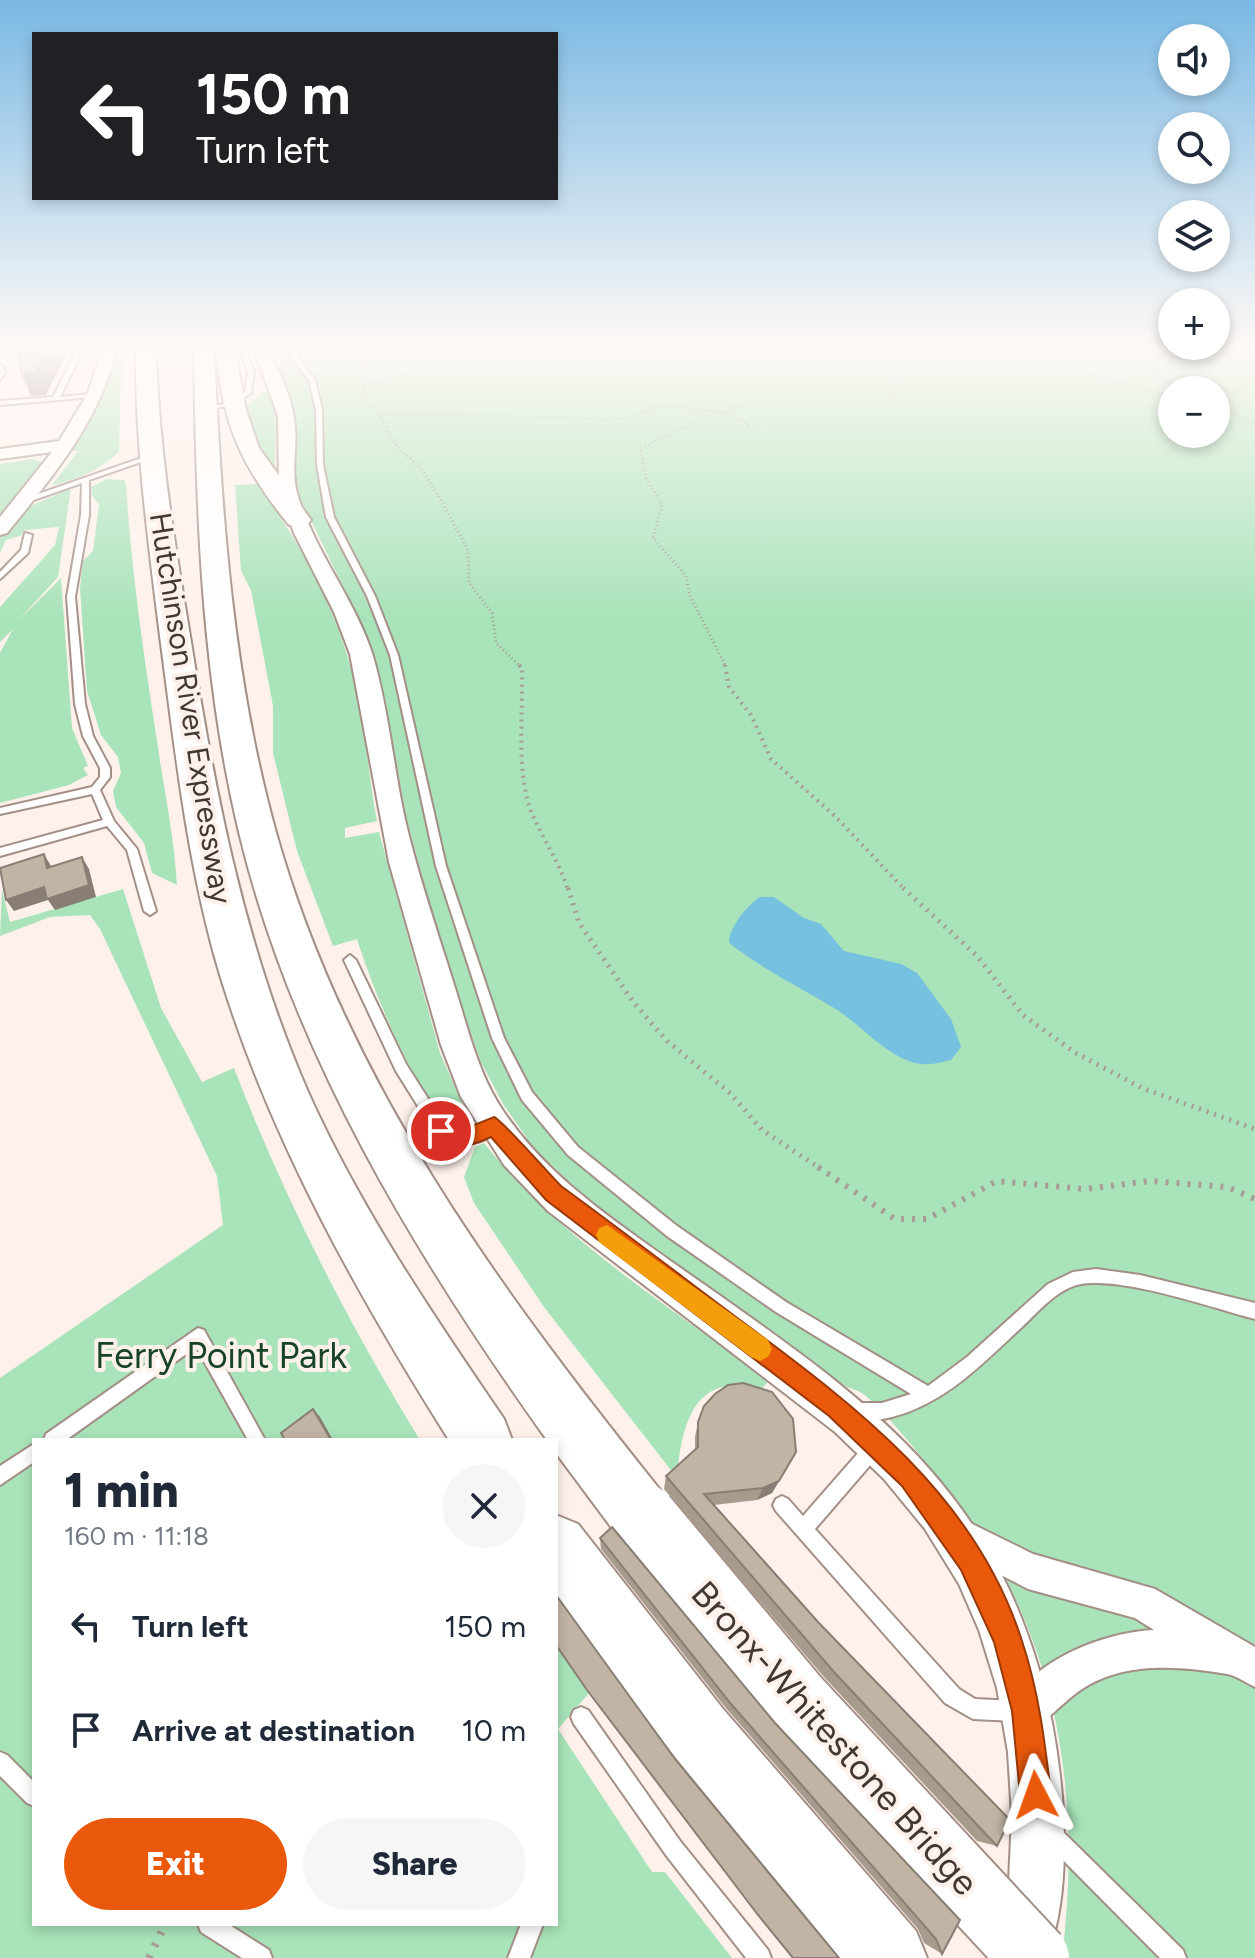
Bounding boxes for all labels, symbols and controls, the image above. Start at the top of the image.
map controls [1158,24,1230,448]
button: sound [1158,24,1230,96]
text: 150 m [196,61,351,128]
icon: left [64,64,168,168]
button: search [1158,112,1230,184]
text: Turn left [196,129,330,172]
button: layers [1158,200,1230,272]
button: + [1158,288,1230,360]
button: − [1158,376,1230,448]
street label: Hutchinson River Expressway [142,510,240,907]
pin [407,1097,475,1165]
icon: arrive [419,1109,463,1153]
park label: Ferry Point Park [95,1334,348,1377]
text: 1 min [64,1461,179,1519]
button: close [442,1464,526,1548]
text: 160 m · 11:18 [64,1520,209,1552]
street label: Bronx-Whitestone Bridge [683,1572,987,1904]
icon: left [64,1604,108,1648]
text: Turn left [132,1608,249,1645]
text: 150 m [444,1608,526,1645]
icon: arrive [64,1708,108,1752]
text: Arrive at destination [132,1712,415,1749]
text: 10 m [461,1712,526,1749]
position arrow [994,1753,1078,1837]
button: Exit [64,1818,287,1910]
button: Share [303,1818,526,1910]

